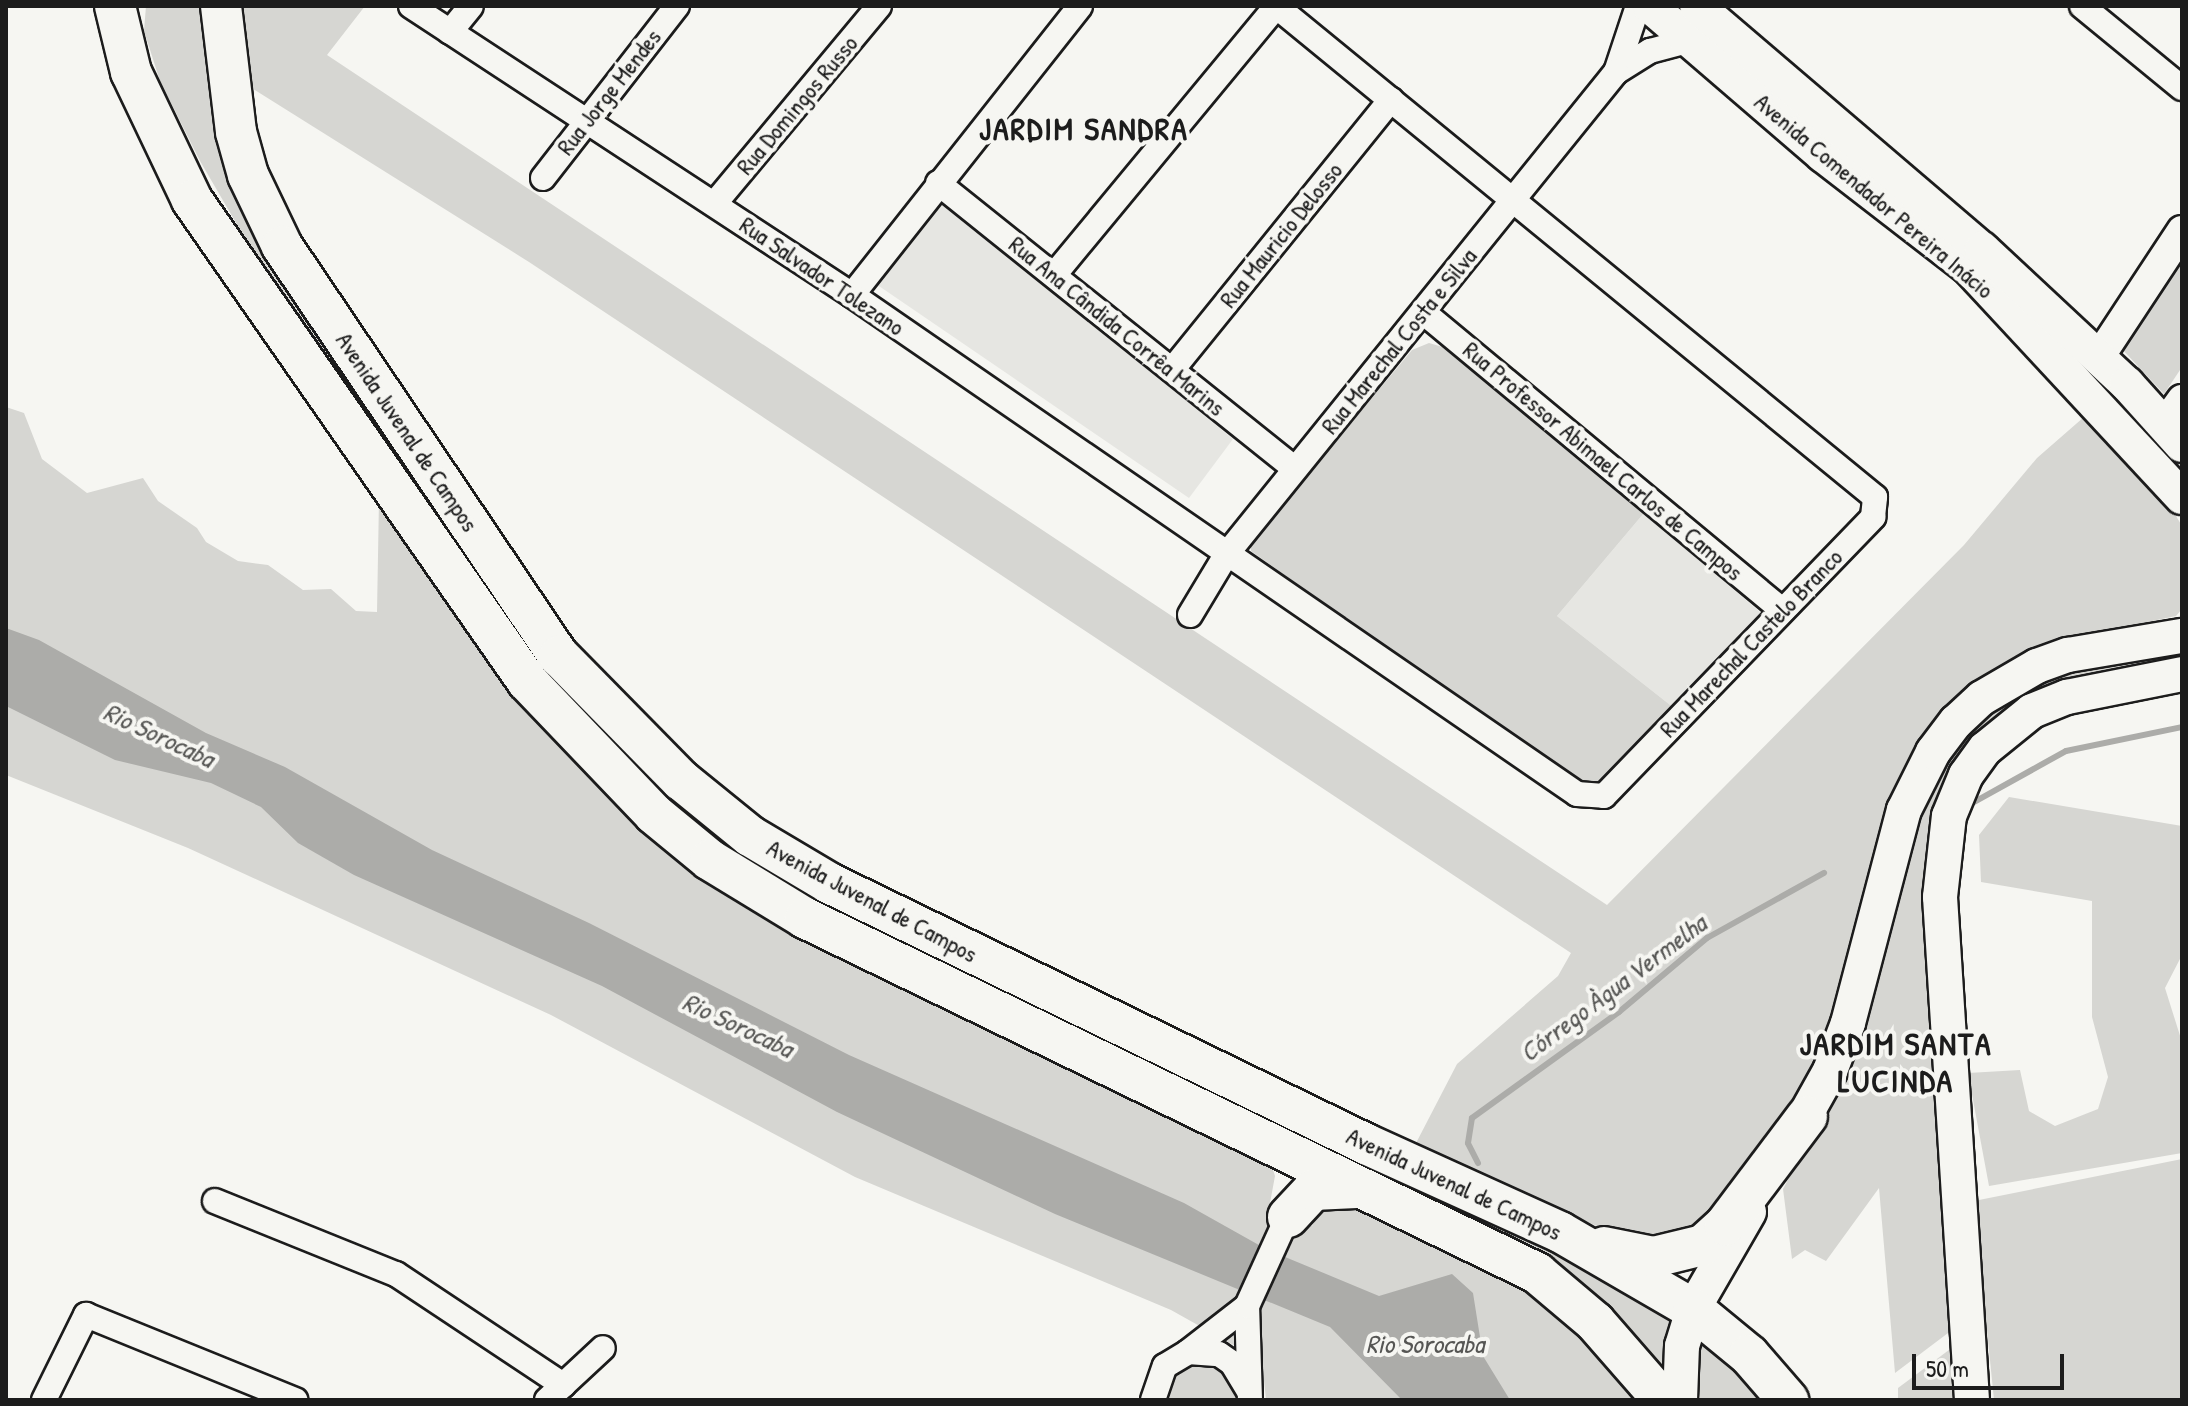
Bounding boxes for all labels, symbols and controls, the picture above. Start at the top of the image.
street label: Rua Jorge Mendes [551,23,667,161]
street label: Rua Domingos Russo [730,30,864,180]
street label: Avenida Comendador Pereira Inácio [1749,88,1999,304]
district label: JARDIM SANDRA [979,110,1189,148]
street label: Rua Mauricio Delosso [1214,157,1348,313]
street label: Rua Salvador Tolezano [734,210,910,342]
street label: Rua Ana Cândida Corrêa Marins [1003,230,1231,422]
street label: Rua Marechal Costa e Silva [1315,242,1483,440]
street label: Avenida Juvenal de Campos [330,327,484,537]
street label: Rua Professor Abimael Carlos de Campos [1457,335,1749,587]
street label: Rua Marechal Castelo Branco [1654,543,1848,743]
water label: Rio Sorocaba [99,696,219,774]
street label: Avenida Juvenal de Campos [762,833,982,969]
water label: Córrego Àgua Vermelha [1514,908,1712,1068]
water label: Rio Sorocaba [678,986,798,1064]
district label: JARDIM SANTA LUCINDA [1799,1026,1993,1101]
street label: Avenida Juvenal de Campos [1342,1122,1566,1246]
water label: Rio Sorocaba [1366,1328,1484,1360]
scale bar [1916,1338,2068,1388]
text: 50 m [1926,1352,1969,1384]

